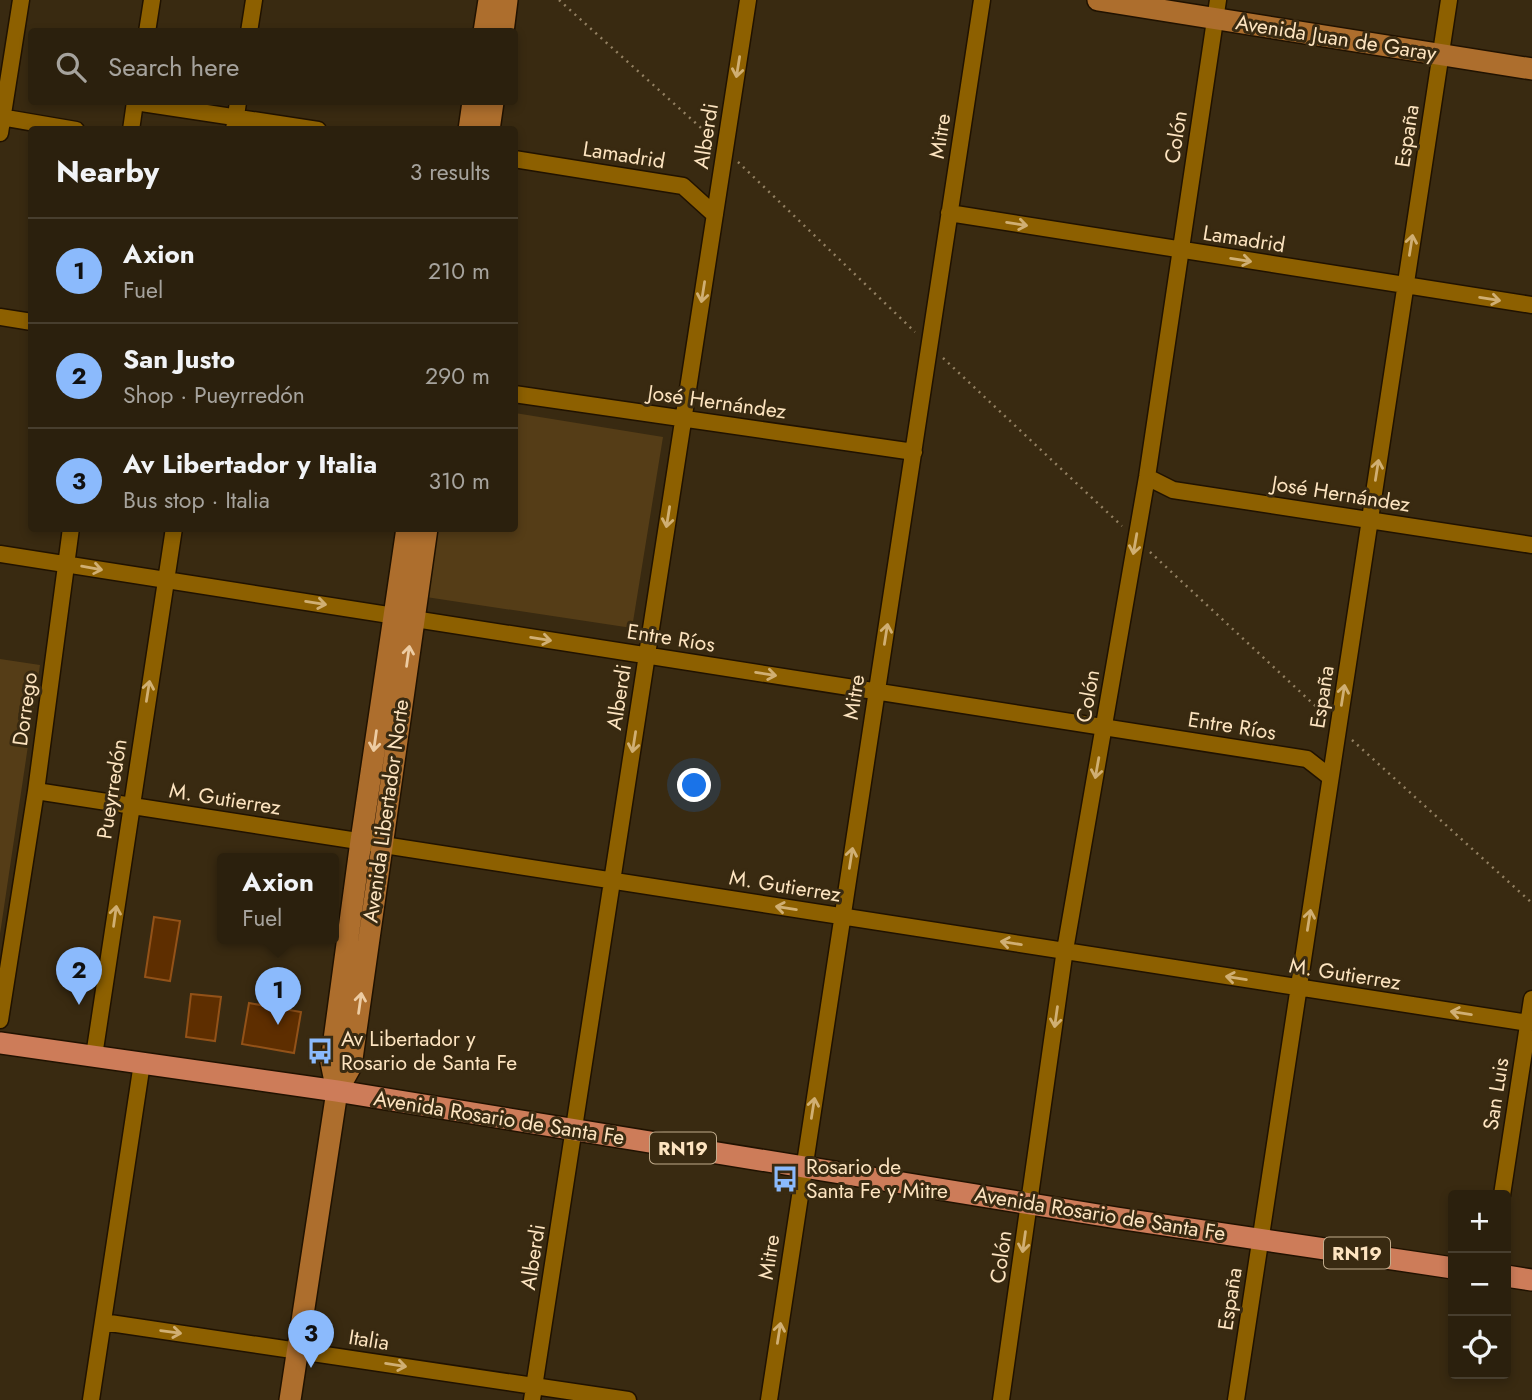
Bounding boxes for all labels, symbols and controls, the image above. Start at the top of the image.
street label: Avenida Juan de Garay [1234,7,1439,69]
search box [28,28,518,105]
icon: search [52,48,90,86]
text: Search here [108,48,240,86]
one-way arrow [731,56,744,78]
street label: Alberdi [686,101,726,171]
street label: España [1387,102,1427,170]
street label: Colón [1157,108,1195,166]
street label: Mitre [922,111,958,161]
street label: Lamadrid [581,134,667,176]
text: Nearby [56,150,159,193]
text: 3 results [410,155,490,189]
one-way arrow [1005,218,1027,231]
street label: Lamadrid [1201,218,1287,260]
one-way arrow [1405,234,1418,257]
text: Axion [123,235,195,273]
one-way arrow [1229,253,1252,266]
text: 1 [73,254,85,288]
text: 210 m [428,254,490,288]
text: Fuel [123,273,163,307]
one-way arrow [696,280,709,303]
one-way arrow [1478,293,1501,306]
text: San Justo [123,340,235,378]
text: 2 [71,359,87,393]
text: 290 m [425,359,490,393]
street label: José Hernández [643,377,788,427]
text: Shop · Pueyrredón [123,378,305,412]
text: Av Libertador y Italia [123,445,377,483]
one-way arrow [1371,459,1384,482]
text: 3 [72,464,86,498]
text: 310 m [428,464,490,498]
street label: José Hernández [1267,468,1413,520]
text: Bus stop · Italia [123,483,270,517]
one-way arrow [662,505,675,528]
one-way arrow [1128,532,1142,555]
one-way arrow [80,562,103,575]
one-way arrow [305,597,327,610]
street label: Entre Ríos [625,616,717,660]
one-way arrow [879,623,892,645]
one-way arrow [529,633,552,646]
one-way arrow [402,645,415,668]
street label: Alberdi [599,662,639,732]
street label: España [1302,663,1342,731]
street label: Colón [1069,667,1107,725]
one-way arrow [754,668,777,681]
street label: Dorrego [5,670,45,748]
street label: Mitre [836,672,872,722]
one-way arrow [142,680,155,703]
one-way arrow [1337,684,1350,707]
street label: Avenida Libertador Norte [355,697,417,925]
street label: Entre Ríos [1186,704,1278,748]
one-way arrow [368,730,381,752]
one-way arrow [627,730,640,753]
street label: Pueyrredón [89,737,135,841]
one-way arrow [1090,756,1103,779]
your location [677,768,711,802]
street label: M. Gutierrez [167,775,283,823]
one-way arrow [845,848,858,870]
popup [217,853,339,944]
street label: M. Gutierrez [727,862,843,910]
text: Axion [242,863,314,901]
text: Fuel [242,901,282,935]
one-way arrow [775,901,798,914]
one-way arrow [108,905,121,928]
one-way arrow [1303,909,1316,932]
one-way arrow [1000,936,1023,949]
pin: 2 [56,947,102,1005]
street label: M. Gutierrez [1287,950,1403,998]
pin: 1 [255,967,301,1025]
one-way arrow [1225,971,1248,984]
one-way arrow [353,992,366,1014]
one-way arrow [1049,1005,1062,1028]
one-way arrow [1450,1006,1473,1019]
place label: Av Libertador y Rosario de Santa Fe [341,1024,517,1078]
bus stop icon: Av Libertador y Rosario de Santa Fe [305,1036,335,1066]
street label: San Luis [1475,1056,1517,1132]
street label: Avenida Rosario de Santa Fe [371,1083,627,1153]
one-way arrow [807,1097,820,1119]
road number: RN19 [650,1132,716,1164]
place label: Rosario de Santa Fe y Mitre [806,1152,948,1206]
bus stop icon: Rosario de Santa Fe y Mitre [770,1164,800,1194]
street label: Avenida Rosario de Santa Fe [972,1179,1228,1249]
map controls [1448,1190,1511,1379]
button: + [1448,1190,1511,1253]
street label: Alberdi [513,1222,553,1292]
street label: Colón [982,1229,1020,1285]
one-way arrow [1017,1230,1030,1253]
street label: Mitre [751,1232,787,1282]
road number: RN19 [1324,1238,1390,1268]
button: − [1448,1253,1511,1316]
street label: España [1210,1265,1250,1333]
pin: 3 [288,1310,334,1368]
button: locate [1448,1316,1511,1379]
street label: Italia [347,1322,391,1358]
one-way arrow [773,1322,786,1344]
one-way arrow [159,1326,182,1339]
one-way arrow [384,1359,407,1372]

